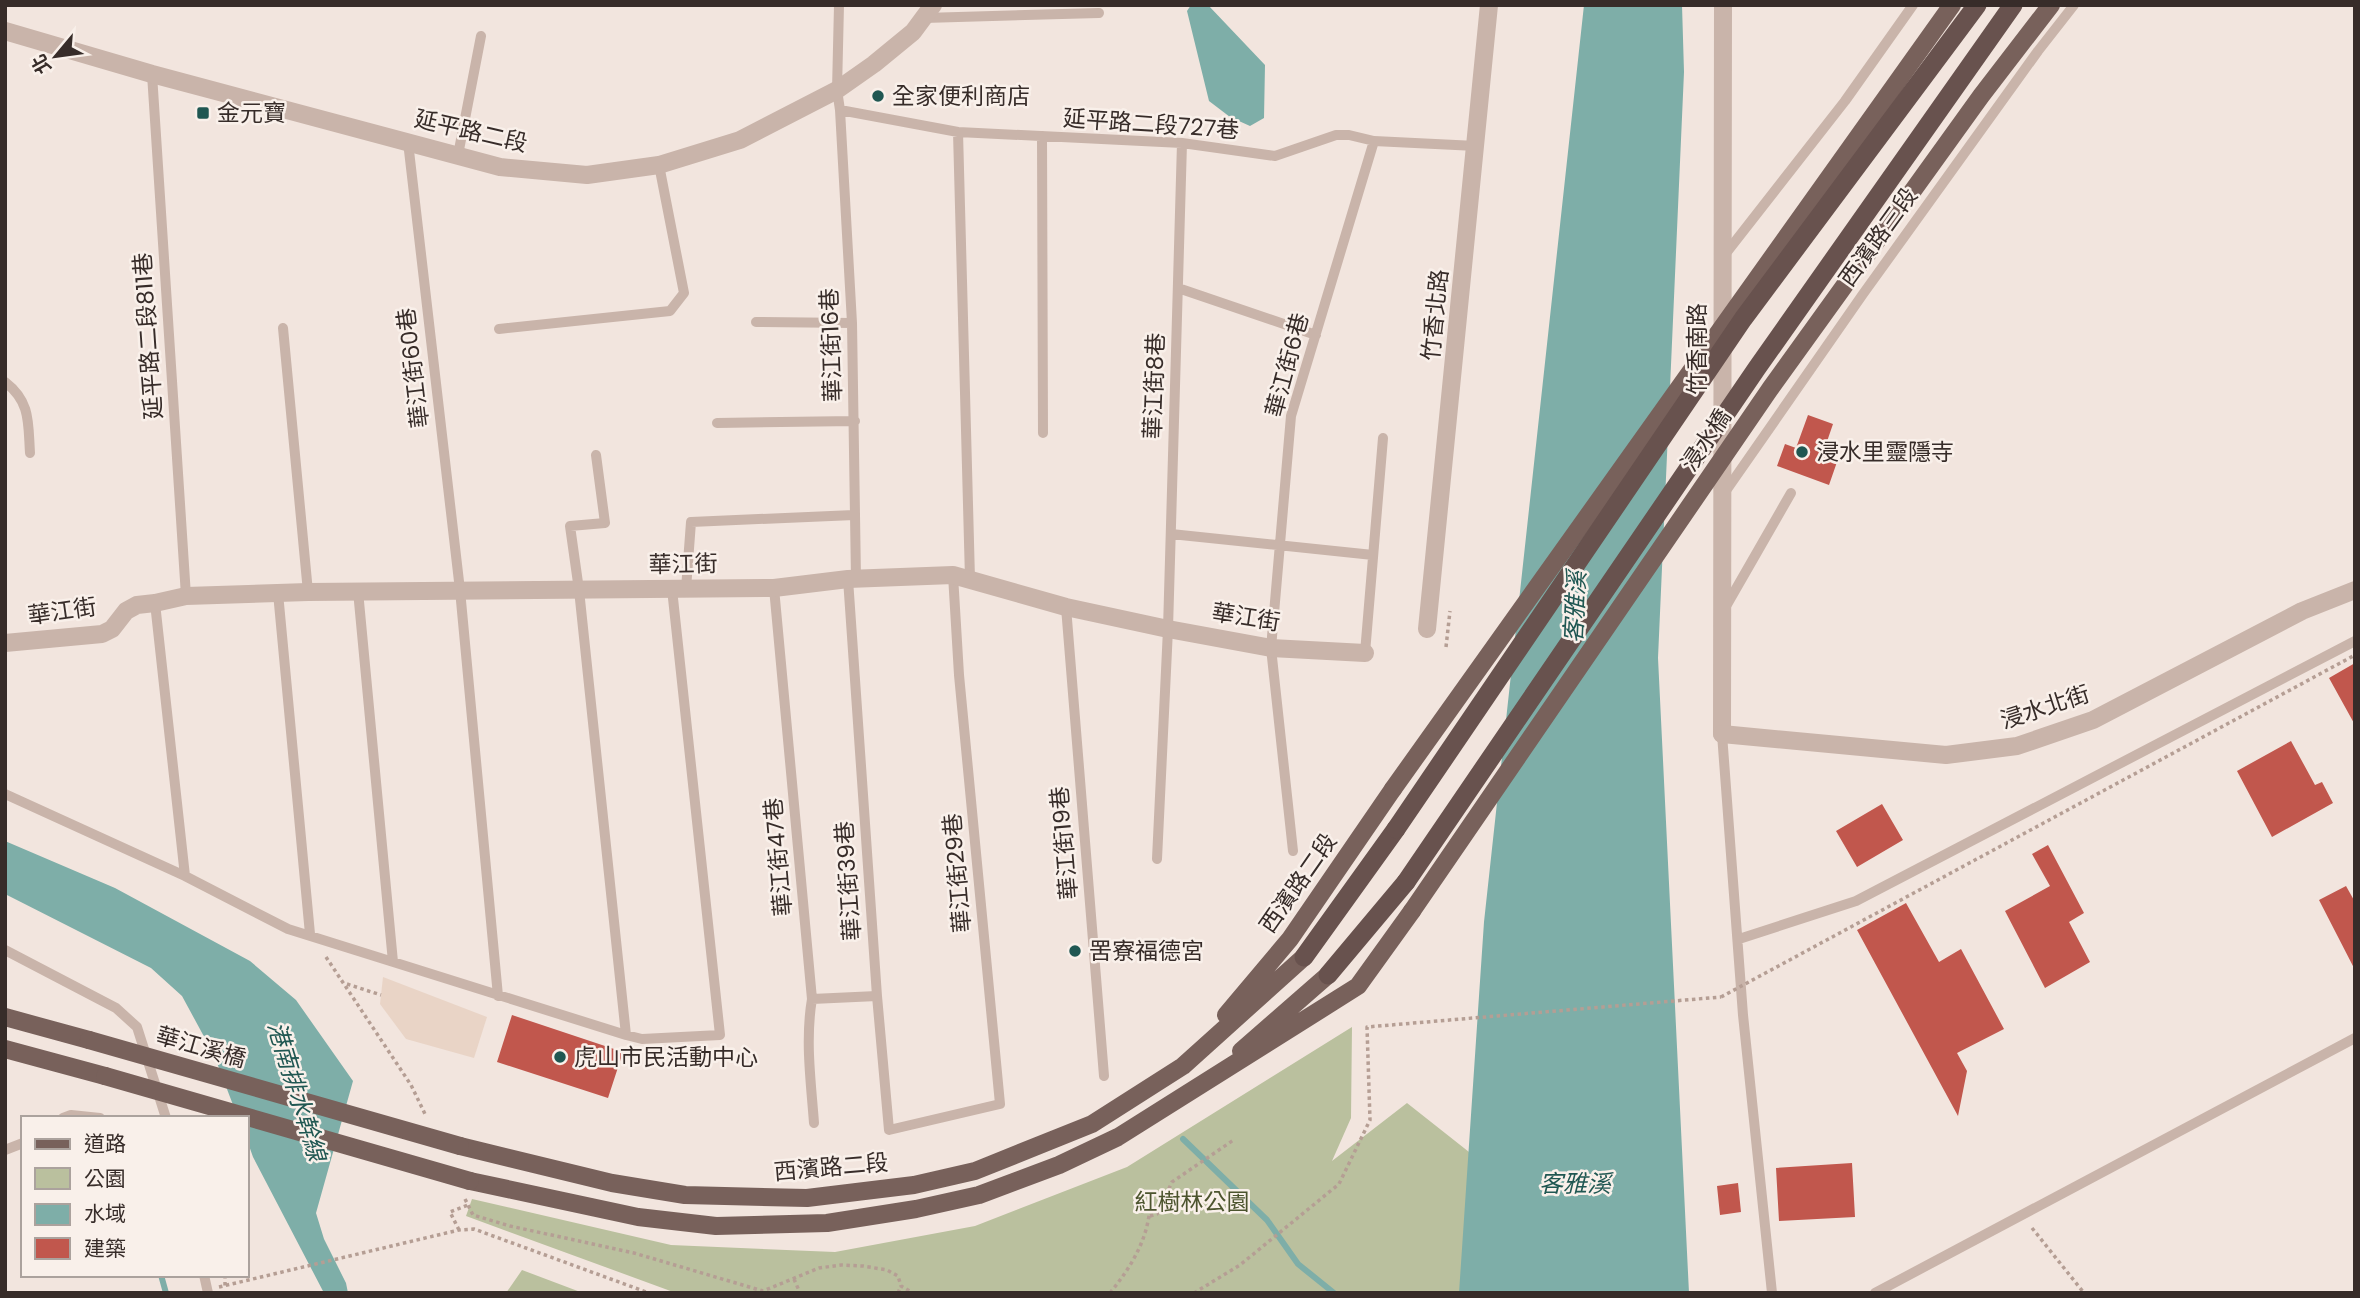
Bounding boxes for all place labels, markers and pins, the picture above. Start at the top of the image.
place label: 全家便利商店 [892,80,1030,112]
marker: 全家便利商店 [870,88,886,104]
place label: 金元寶 [217,97,286,129]
marker: 金元寶 [195,105,211,121]
place label: 浸水里靈隱寺 [1816,436,1954,468]
marker: 浸水里靈隱寺 [1794,444,1810,460]
place label: 罟寮福德宮 [1089,935,1204,967]
marker: 罟寮福德宮 [1067,943,1083,959]
place label: 虎山市民活動中心 [574,1041,758,1073]
marker: 虎山市民活動中心 [552,1049,568,1065]

